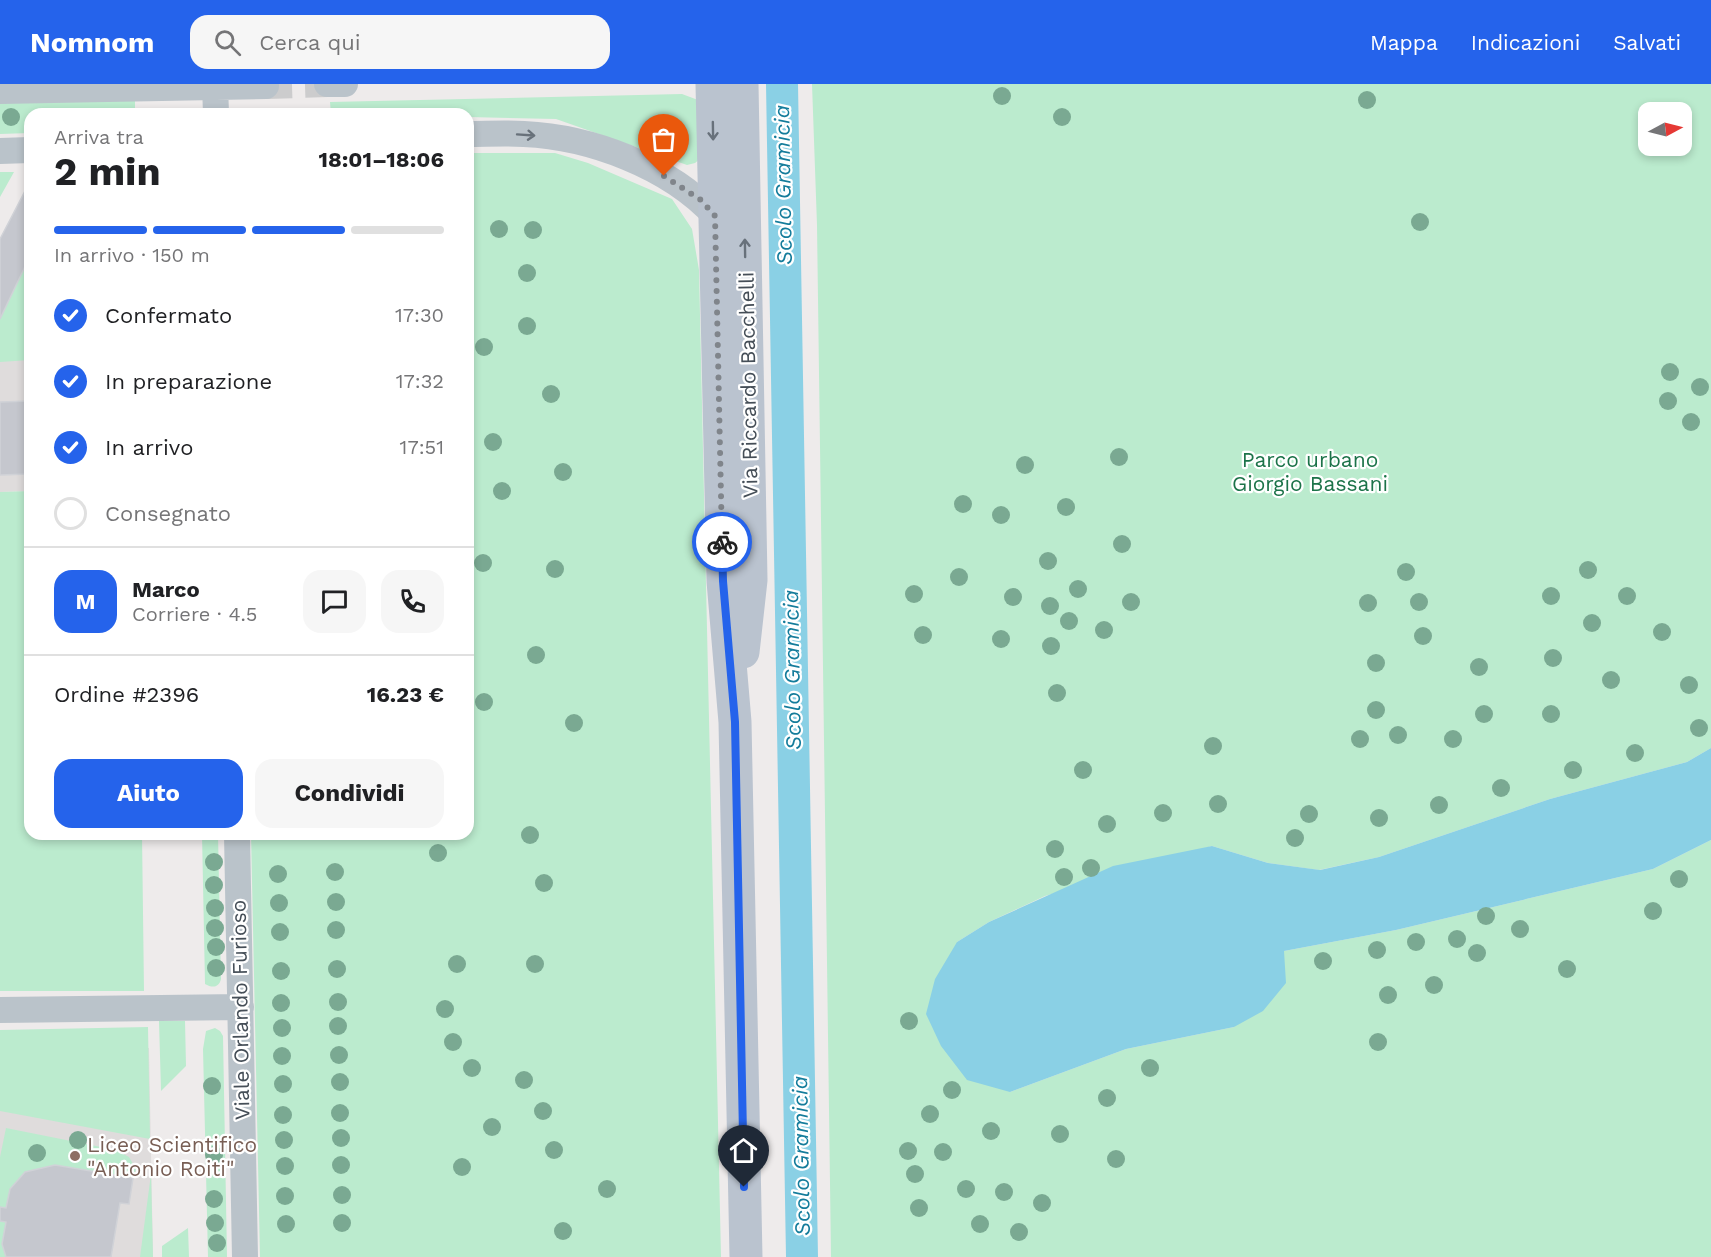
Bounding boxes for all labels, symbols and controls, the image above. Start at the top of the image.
search box [190,15,610,69]
text: Nomnom [30,26,154,59]
icon: search [211,26,244,59]
text: Cerca qui [259,30,361,55]
text: Mappa [1370,30,1438,55]
text: Indicazioni [1471,30,1580,55]
text: Salvati [1613,30,1681,55]
north arrow [1638,102,1692,156]
map controls [1638,102,1692,156]
water label: Scolo Gramicia [769,105,797,265]
pin [638,114,689,176]
one-way arrow [707,121,719,141]
icon: bag [647,123,680,156]
text: Arriva tra [54,125,144,149]
one-way arrow [516,129,536,140]
text: 18:01–18:06 [318,147,444,172]
text: 2 min [54,149,161,194]
one-way arrow [739,239,751,259]
text: In arrivo · 150 m [54,243,210,267]
street label: Via Riccardo Bacchelli [734,272,762,498]
icon: check [54,299,87,332]
text: Confermato [105,303,232,328]
text: 17:30 [395,303,444,327]
icon: check [54,365,87,398]
text: In preparazione [105,369,272,394]
text: 17:32 [396,369,444,393]
icon: check [54,431,87,464]
text: In arrivo [105,435,193,460]
text: 17:51 [400,435,444,459]
park label: Parco urbano Giorgio Bassani [1232,447,1388,496]
text: Consegnato [105,501,231,526]
courier [692,512,752,572]
icon: bike [706,526,739,559]
button: chat [303,570,366,633]
button: phone [381,570,444,633]
text: Marco [132,577,200,602]
text: M [75,589,96,614]
water label: Scolo Gramicia [778,590,806,750]
text: Corriere · 4.5 [132,602,257,626]
text: Ordine #2396 [54,682,199,707]
text: 16.23 € [367,682,444,707]
button: Aiuto [54,759,243,828]
button: Condividi [255,759,444,828]
street label: Viale Orlando Furioso [226,900,254,1120]
water label: Scolo Gramicia [787,1076,815,1236]
pin [718,1125,769,1187]
place label: Liceo Scientifico "Antonio Roiti" [87,1132,257,1181]
icon: home [727,1134,760,1167]
marker: Liceo Scientifico "Antonio Roiti" [68,1149,82,1163]

